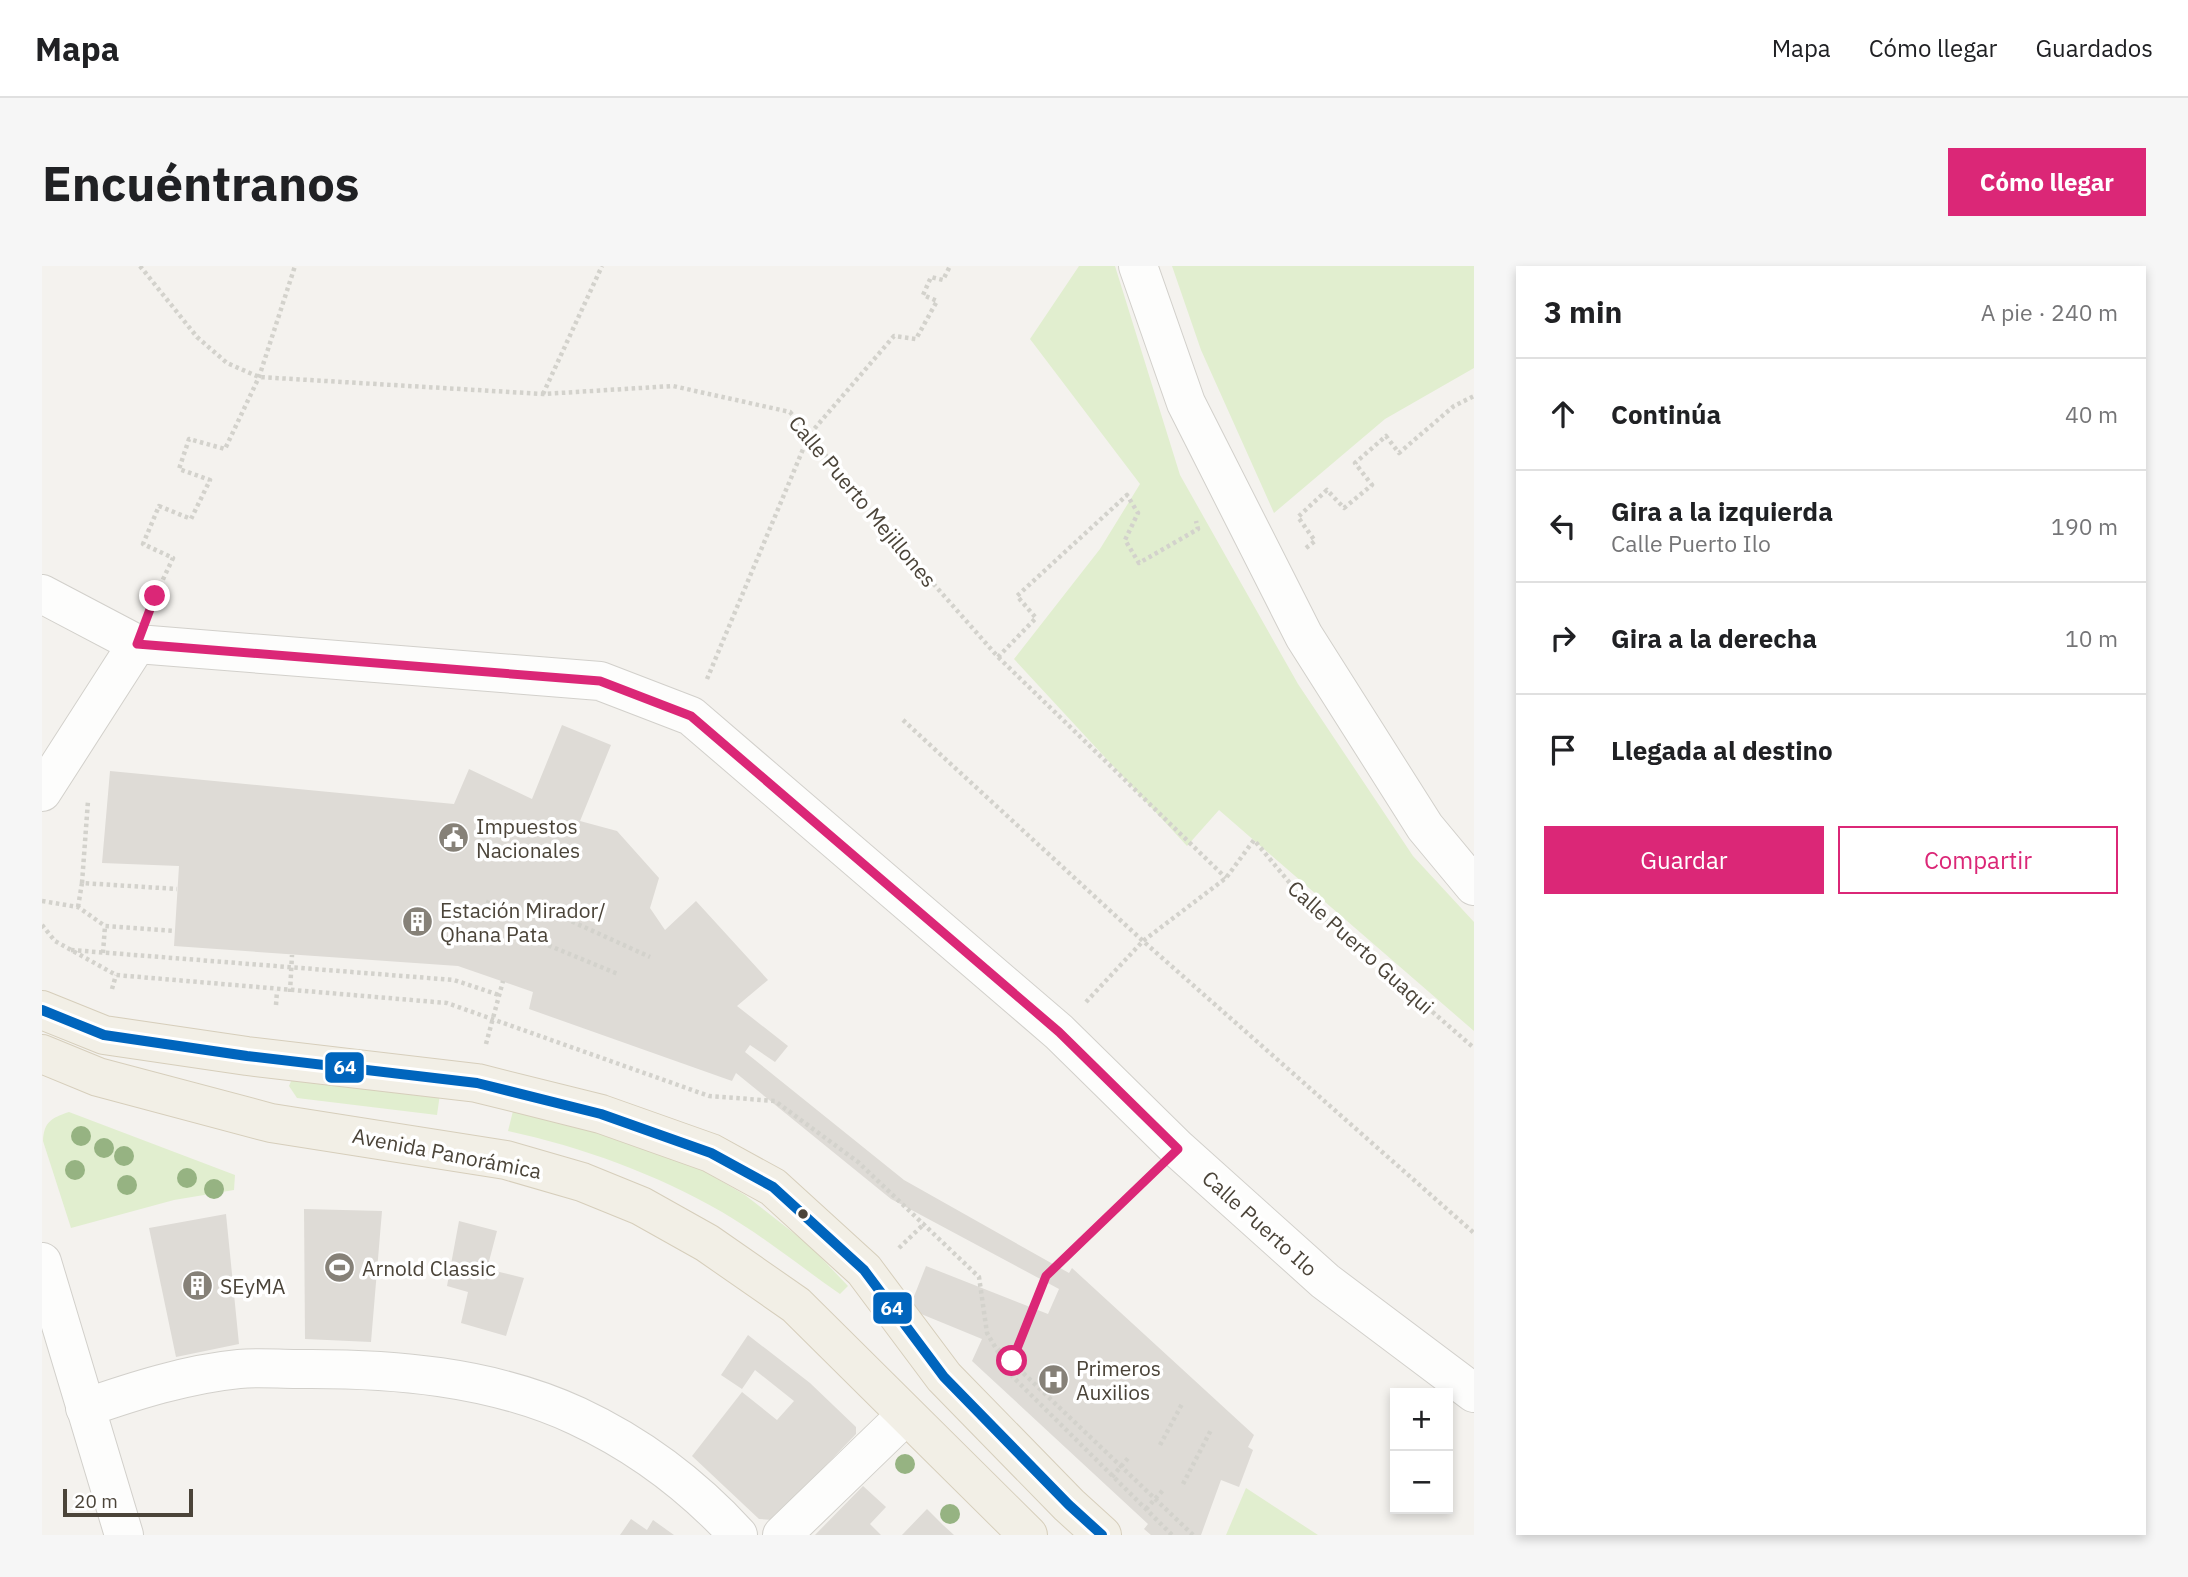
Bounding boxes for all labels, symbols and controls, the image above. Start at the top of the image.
text: Mapa [35,27,120,70]
text: Mapa [1772,32,1831,64]
text: Cómo llegar [1869,32,1997,64]
text: Guardados [2035,32,2153,64]
button: Cómo llegar [1948,148,2146,216]
text: Encuéntranos [42,151,360,214]
text: 3 min [1544,292,1622,331]
text: A pie · 240 m [1981,297,2118,327]
icon: ahead [1544,395,1582,433]
text: Continúa [1611,397,1721,431]
text: 40 m [2065,399,2118,429]
street label: Calle Puerto Mejillones [783,409,943,593]
text: Gira a la izquierda [1611,494,1833,528]
icon: left [1544,507,1582,545]
text: 190 m [2051,511,2118,541]
text: Calle Puerto Ilo [1611,528,1771,558]
route end [139,580,170,611]
icon: right [1544,619,1582,657]
text: Gira a la derecha [1611,621,1817,655]
text: 10 m [2065,623,2118,653]
icon: arrive [1544,731,1582,769]
text: Llegada al destino [1611,733,1833,767]
place label: Impuestos Nacionales [476,812,580,864]
public building icon: Impuestos Nacionales [436,821,470,855]
button: Guardar [1544,826,1824,894]
button: Compartir [1838,826,2118,894]
street label: Calle Puerto Guaqui [1282,874,1440,1020]
place label: Estación Mirador/ Qhana Pata [440,896,606,948]
building icon: Estación Mirador/ Qhana Pata [400,905,434,939]
line badge: 64 [324,1051,365,1084]
text: 64 [334,1055,356,1079]
street label: Avenida Panorámica [350,1121,544,1185]
street label: Calle Puerto Ilo [1196,1164,1324,1282]
unlabelled marker [796,1207,810,1221]
sports icon: Arnold Classic [322,1251,356,1285]
place label: Arnold Classic [362,1254,496,1282]
building icon: SEyMA [180,1269,214,1303]
place label: SEyMA [220,1272,285,1300]
line badge: 64 [872,1291,913,1325]
text: 64 [881,1296,903,1320]
route start [996,1345,1027,1376]
place label: Primeros Auxilios [1076,1354,1161,1406]
hospital icon: Primeros Auxilios [1036,1363,1070,1397]
map controls [1390,1388,1453,1514]
button: + [1390,1388,1453,1451]
button: − [1390,1451,1453,1514]
scale bar [63,1486,192,1518]
text: 20 m [74,1489,118,1513]

